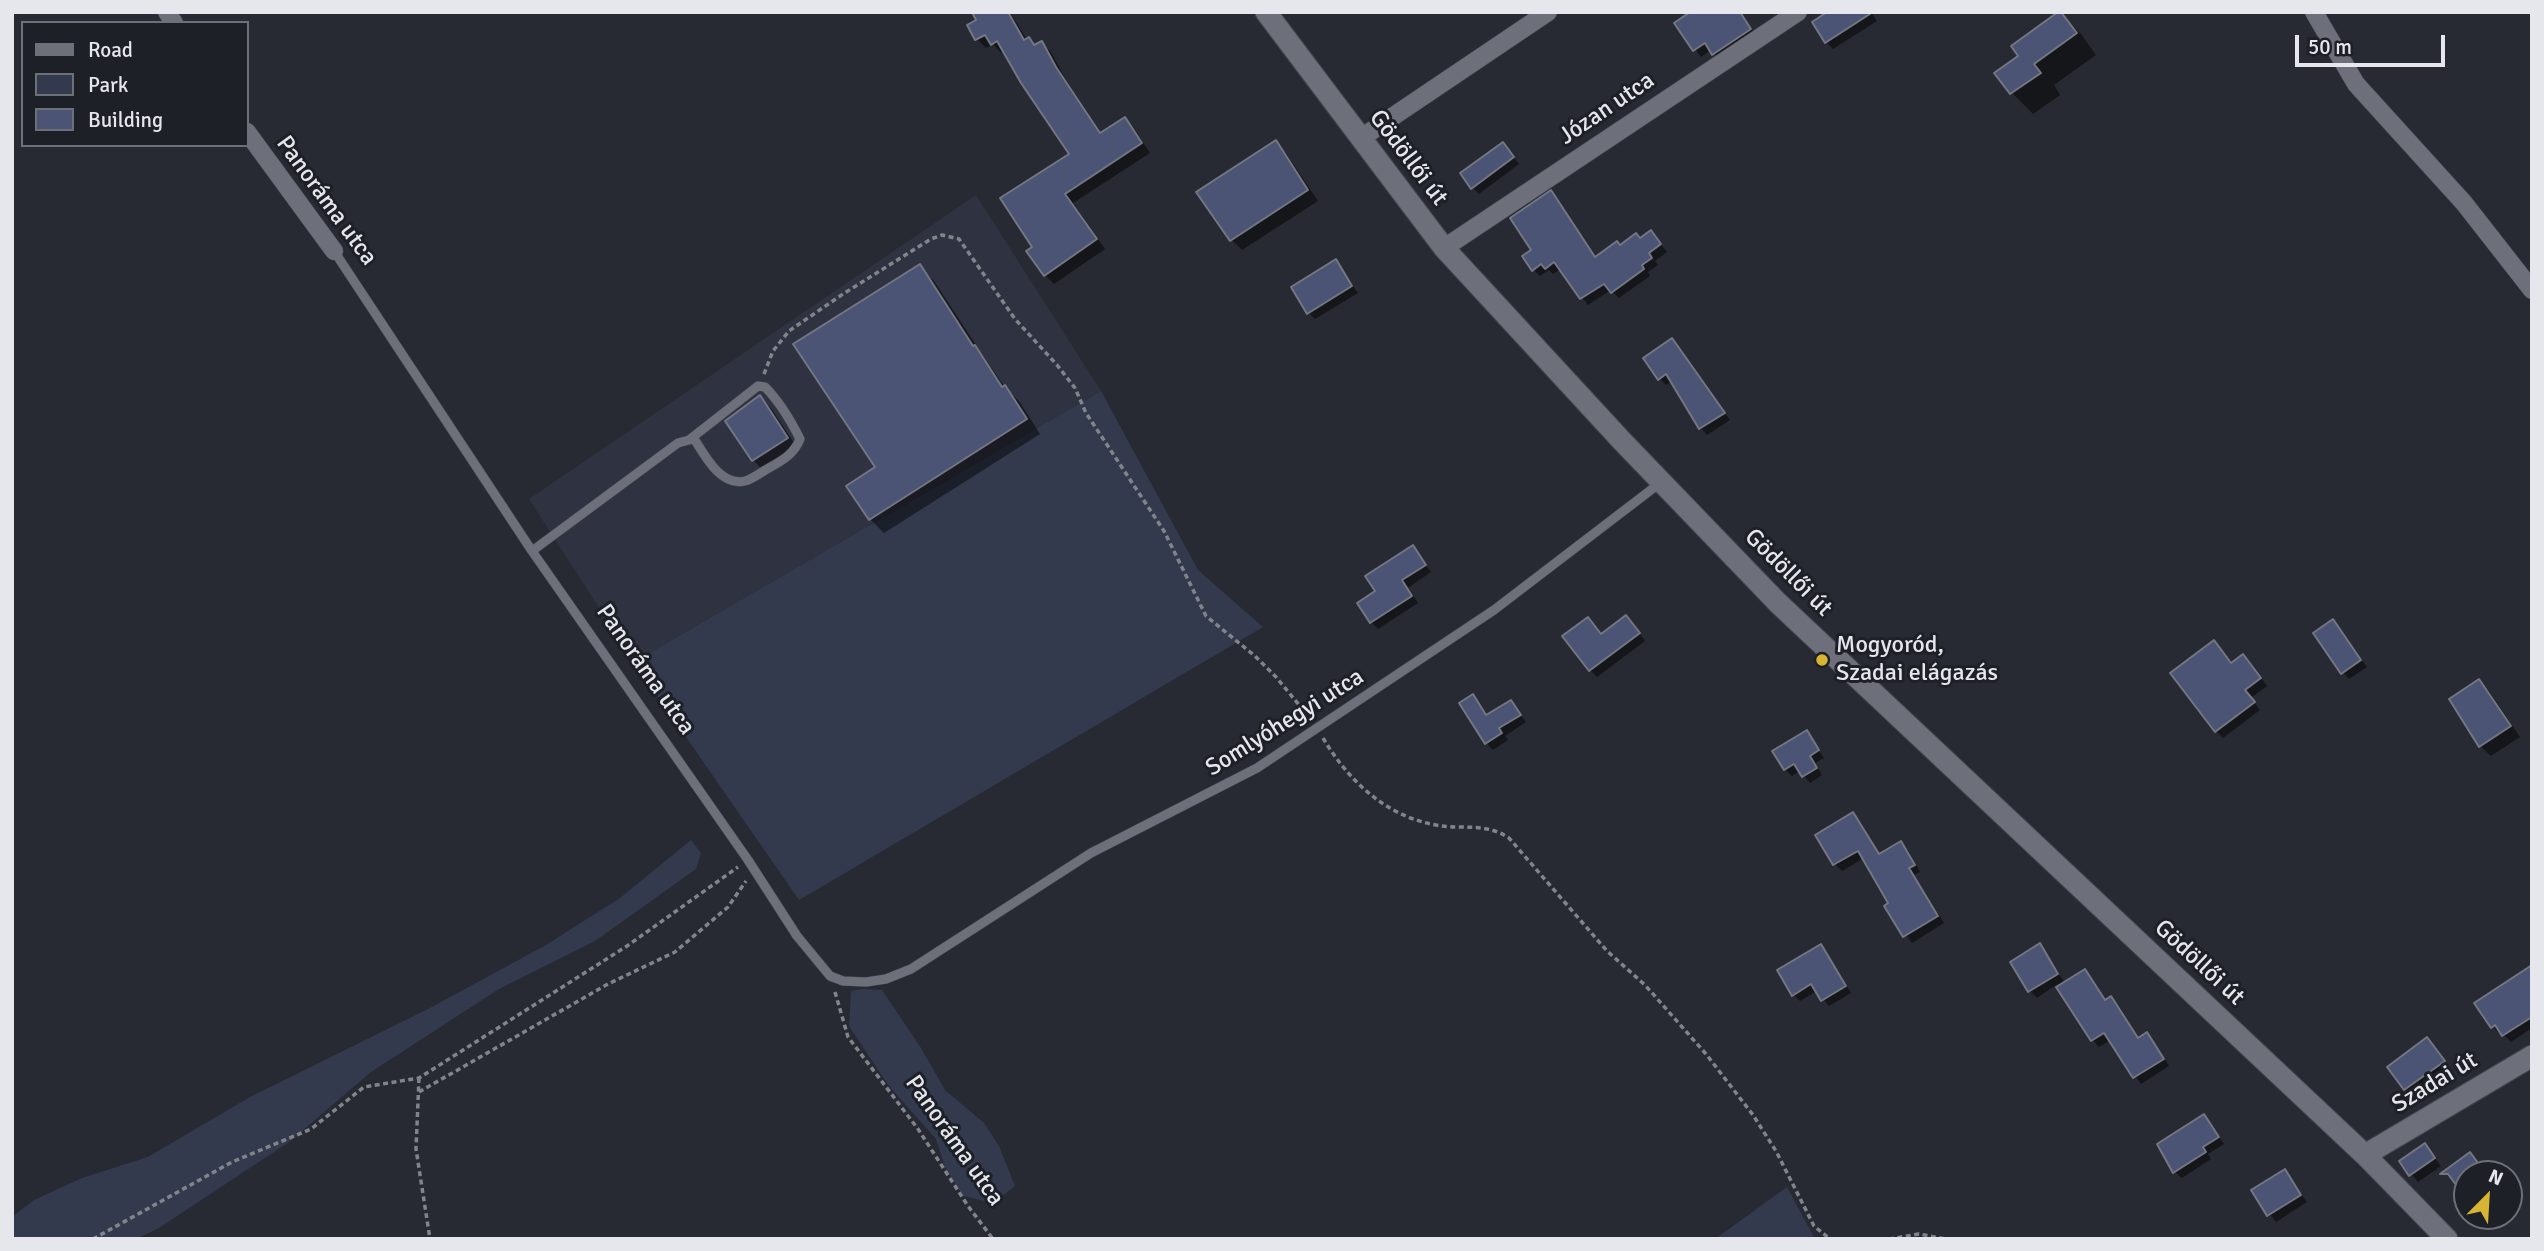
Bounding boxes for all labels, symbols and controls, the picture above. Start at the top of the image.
legend [21,21,248,147]
scale bar [2299,21,2450,65]
text: 50 m [2308,34,2352,60]
text: Road [88,37,133,63]
street label: Józan utca [1554,67,1660,151]
text: Park [88,72,128,98]
street label: Gödöllői út [1363,104,1453,212]
text: Building [88,107,163,133]
street label: Panoráma utca [269,131,383,271]
street label: Gödöllői út [1738,523,1838,623]
street label: Panoráma utca [589,599,701,741]
place label: Mogyoród, Szadai elágazás [1836,632,1998,688]
marker: Mogyoród, Szadai elágazás [1814,652,1830,668]
street label: Somlyóhegyi utca [1201,663,1369,783]
street label: Gödöllői út [2148,914,2250,1012]
street label: Szadai út [2387,1046,2483,1120]
street label: Panoráma utca [898,1070,1010,1212]
north arrow [2453,1160,2523,1230]
text: N [2485,1164,2507,1191]

